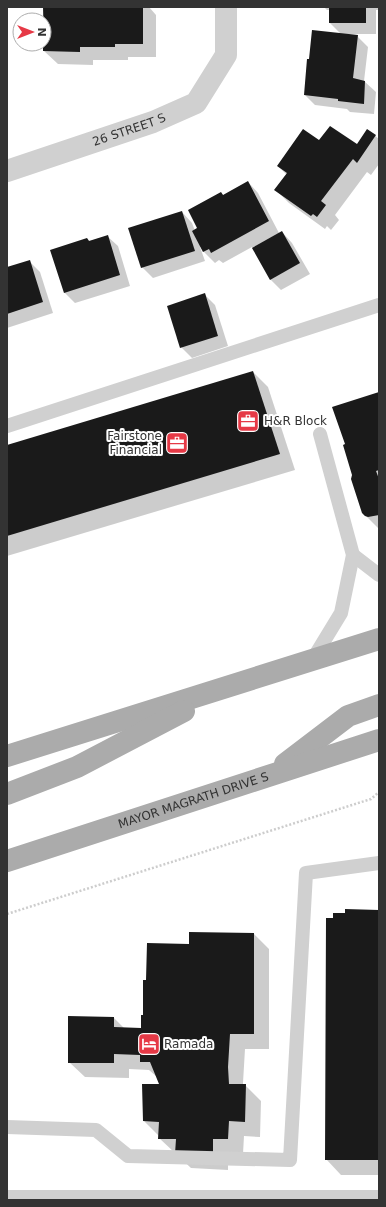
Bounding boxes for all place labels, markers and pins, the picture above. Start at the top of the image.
office icon: H&R Block [235,408,261,434]
place label: H&R Block [264,414,327,428]
place label: Fairstone Financial [107,429,162,457]
office icon: Fairstone Financial [164,430,190,456]
hotel icon: Ramada [136,1031,162,1057]
place label: Ramada [164,1037,213,1051]

